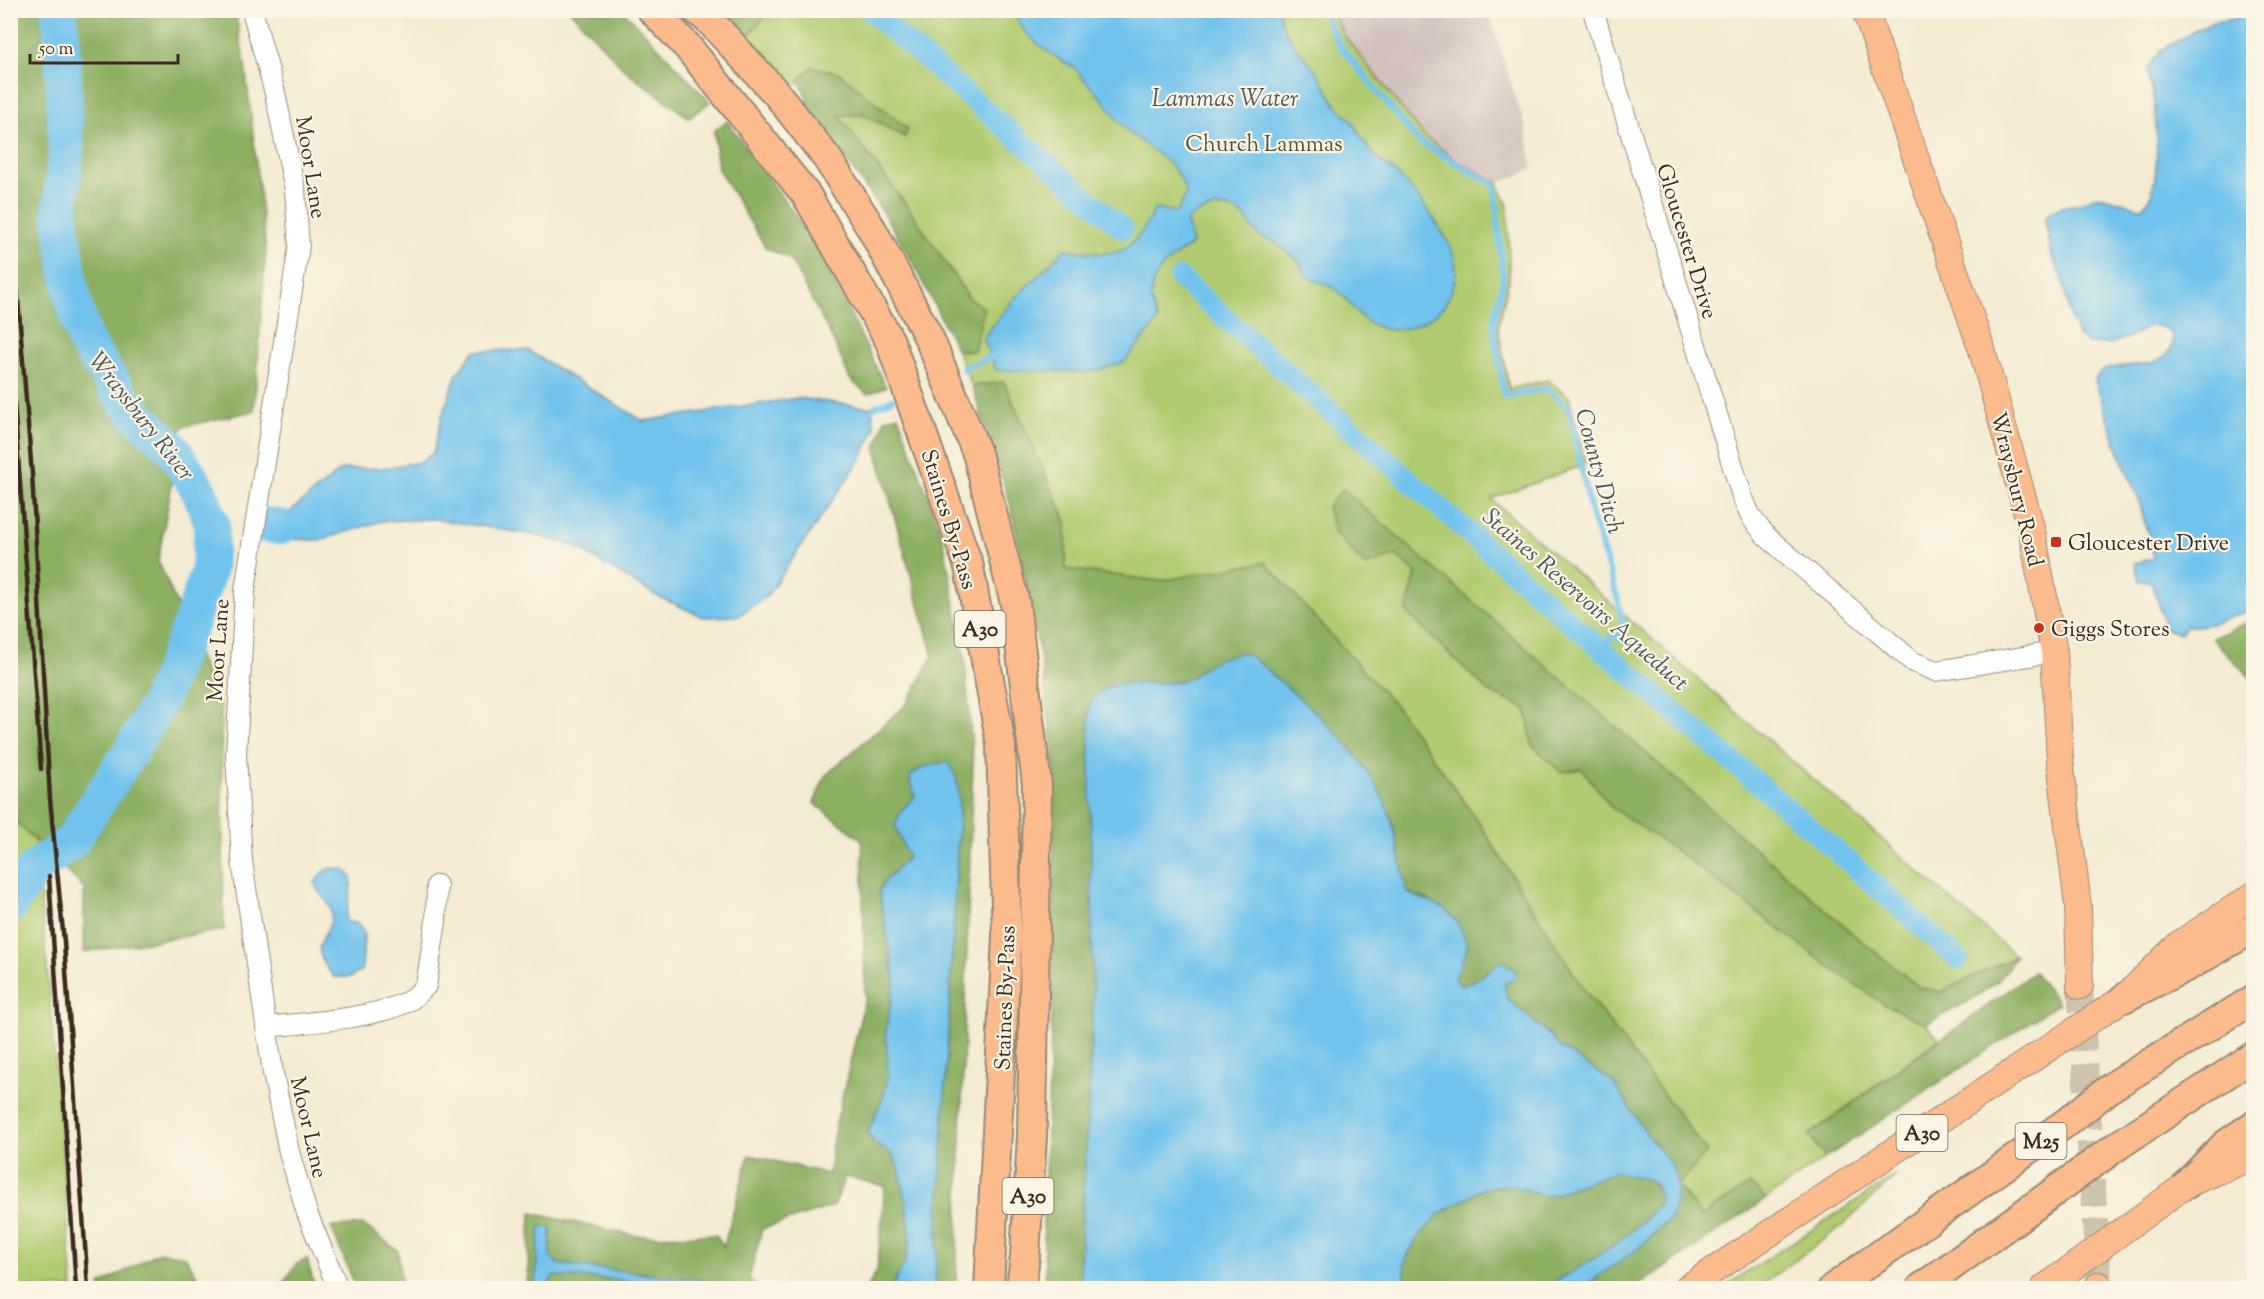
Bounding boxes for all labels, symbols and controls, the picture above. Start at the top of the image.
scale bar [30,27,178,65]
text: 50 m [38,37,74,63]
water label: Lammas Water [1152,83,1299,117]
street label: Moor Lane [285,114,333,221]
park label: Church Lammas [1185,130,1343,162]
street label: Gloucester Drive [1646,160,1724,324]
water label: Wraysbury River [79,345,202,489]
water label: County Ditch [1565,405,1631,538]
street label: Wraysbury Road [1980,409,2050,571]
street label: Staines By-Pass [911,446,984,594]
water label: Staines Reservoirs Aqueduct [1474,501,1695,700]
place label: Gloucester Drive [2068,529,2229,561]
marker: Gloucester Drive [2049,535,2063,549]
street label: Moor Lane [200,598,240,703]
road number: A30 [954,611,1006,647]
place label: Giggs Stores [2051,615,2170,647]
marker: Giggs Stores [2032,621,2046,635]
street label: Staines By-Pass [988,925,1026,1071]
street label: Moor Lane [280,1074,334,1182]
road number: A30 [1896,1115,1948,1151]
road number: M25 [2016,1123,2066,1159]
road number: A30 [1002,1178,1054,1214]

